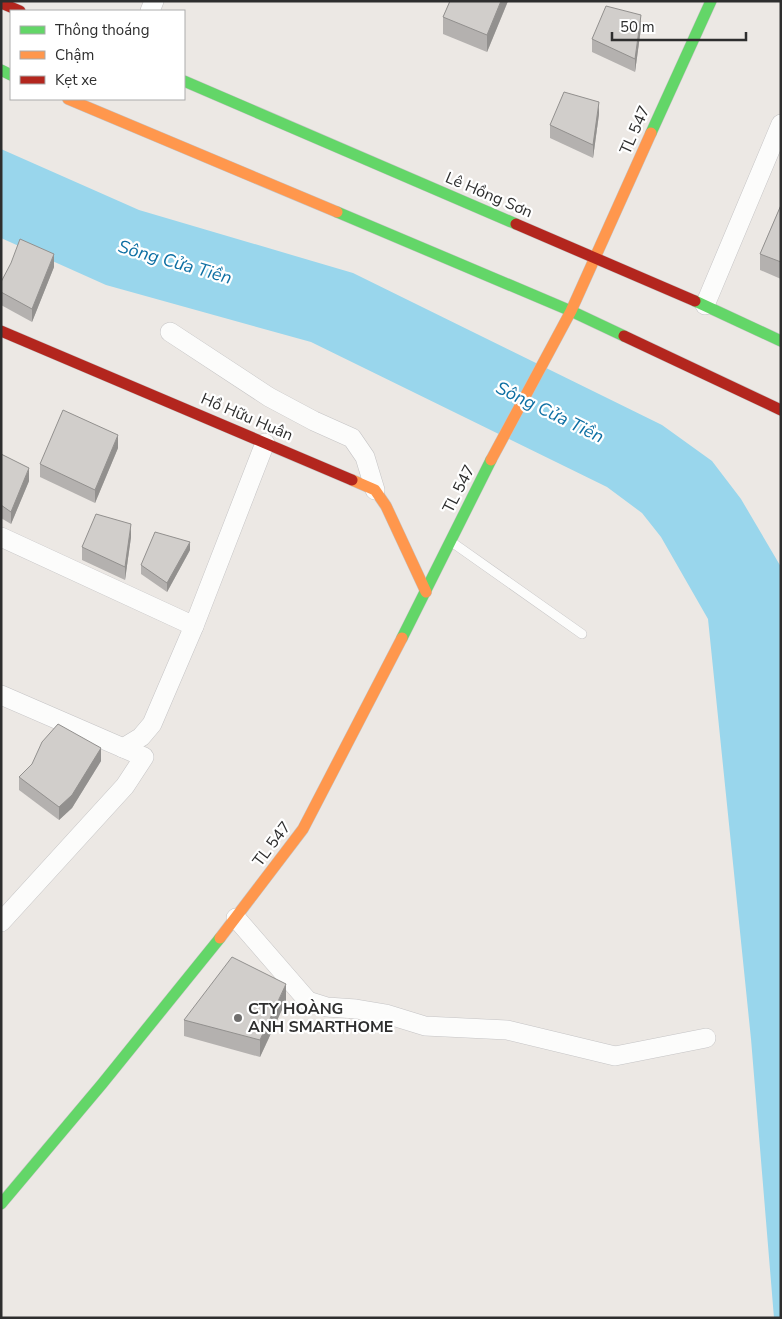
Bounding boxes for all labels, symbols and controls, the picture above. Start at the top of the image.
legend [10,10,185,100]
scale bar [612,10,746,42]
text: 50 m [620,17,655,37]
text: Thông thoáng [55,20,149,40]
text: Chậm [55,45,94,65]
text: Kẹt xe [55,70,97,90]
street label: TL 547 [615,102,655,158]
street label: Lê Hồng Sơn [442,167,536,223]
water label: Sông Cửa Tiền [115,234,235,290]
water label: Sông Cửa Tiền [492,375,608,449]
street label: Hồ Hữu Huân [198,388,296,446]
street label: TL 547 [438,461,480,517]
street label: TL 547 [248,817,296,871]
place label: CTY HOÀNG ANH SMARTHOME [248,998,393,1038]
marker: CTY HOÀNG ANH SMARTHOME [232,1012,244,1024]

